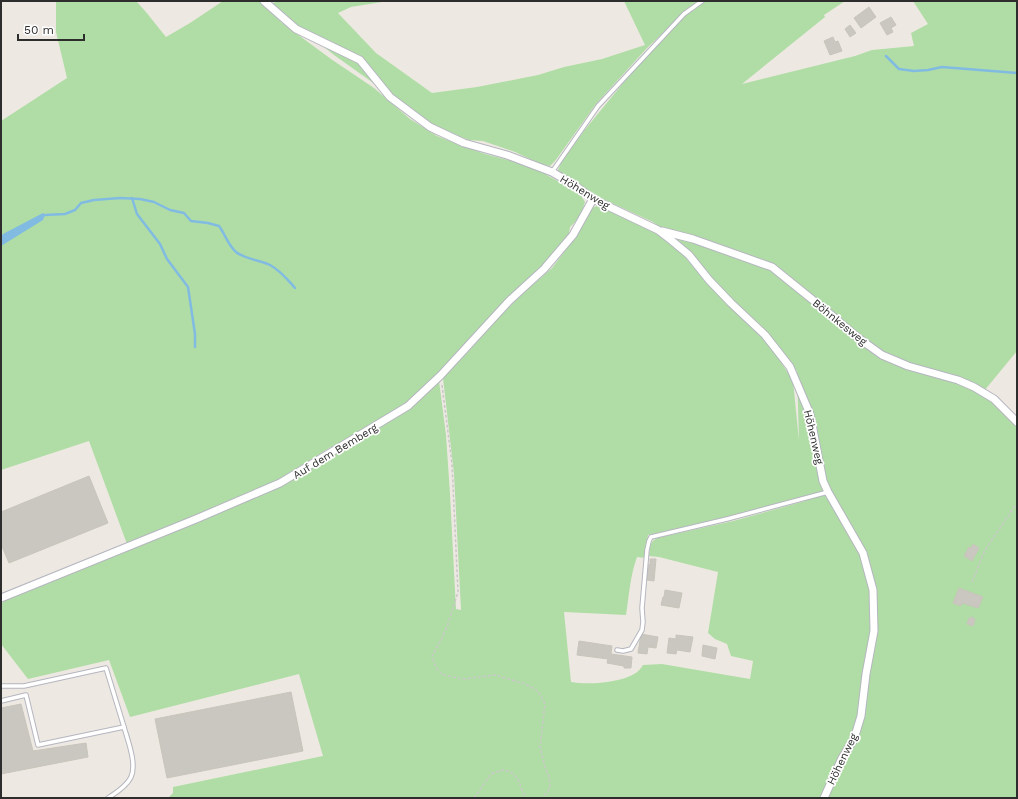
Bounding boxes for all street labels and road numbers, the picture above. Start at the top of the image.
street label: Höhenweg [558,173,612,212]
street label: Böhnkesweg [810,296,870,348]
street label: Höhenweg [801,409,826,466]
street label: Auf dem Bemberg [291,421,380,482]
street label: Höhenweg [824,731,861,787]

